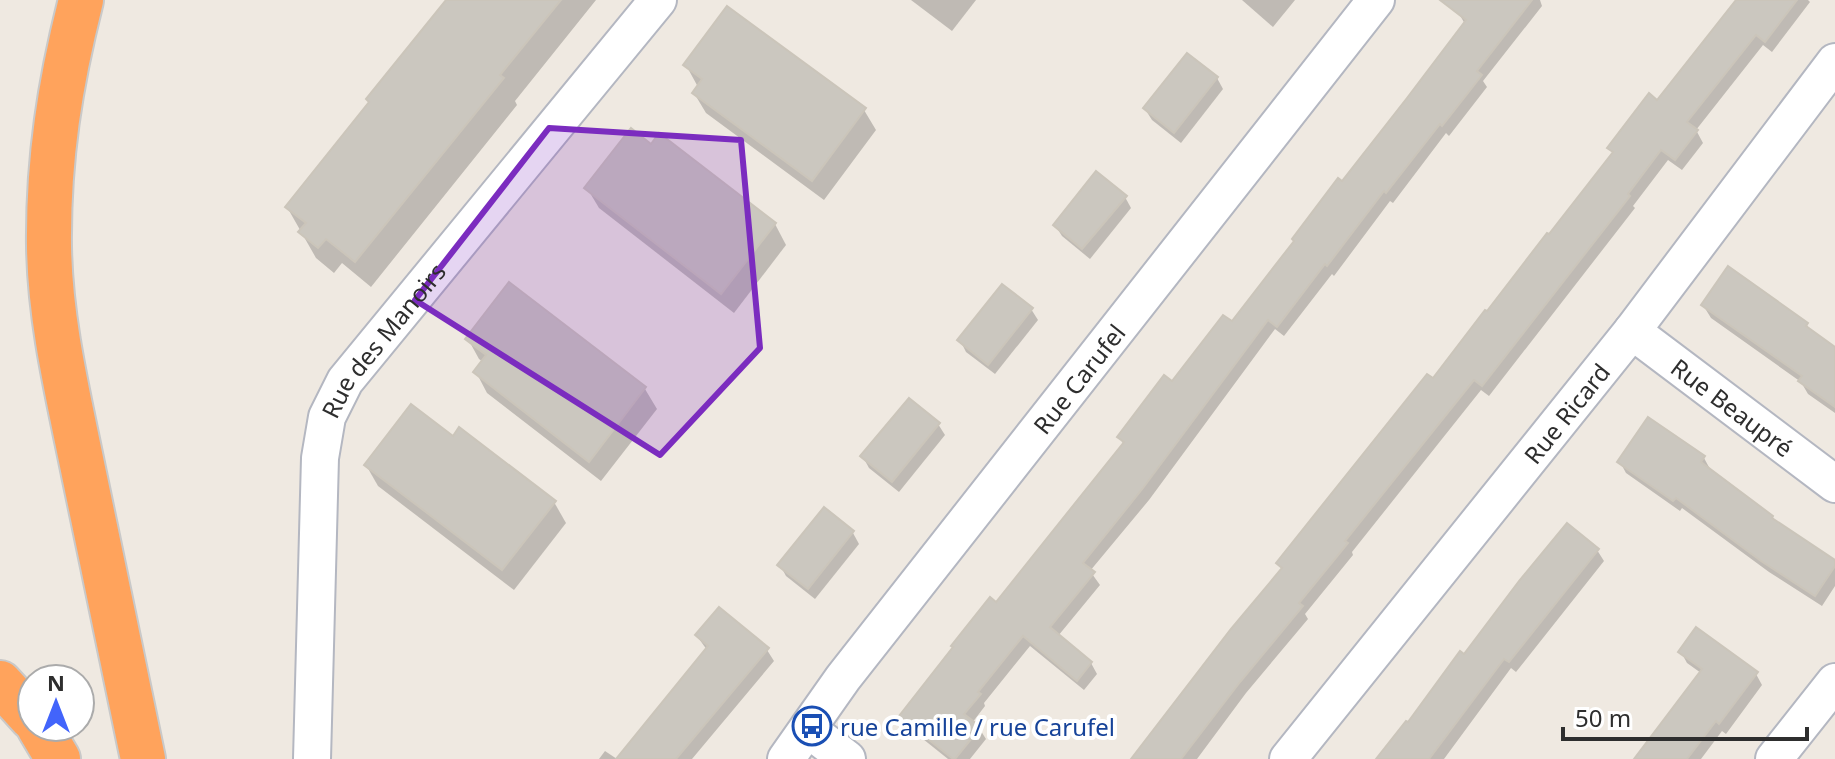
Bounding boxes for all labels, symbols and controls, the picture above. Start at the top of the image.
street label: Rue des Manoirs [313,255,452,423]
street label: Rue Carufel [1025,317,1132,440]
street label: Rue Beaupré [1665,350,1800,464]
street label: Rue Ricard [1516,356,1617,470]
north arrow [16,663,96,743]
text: N [47,667,65,697]
scale bar [1563,691,1807,741]
text: 50 m [1575,701,1631,734]
bus stop icon: rue Camille / rue Carufel [791,705,833,747]
place label: rue Camille / rue Carufel [840,710,1115,743]

